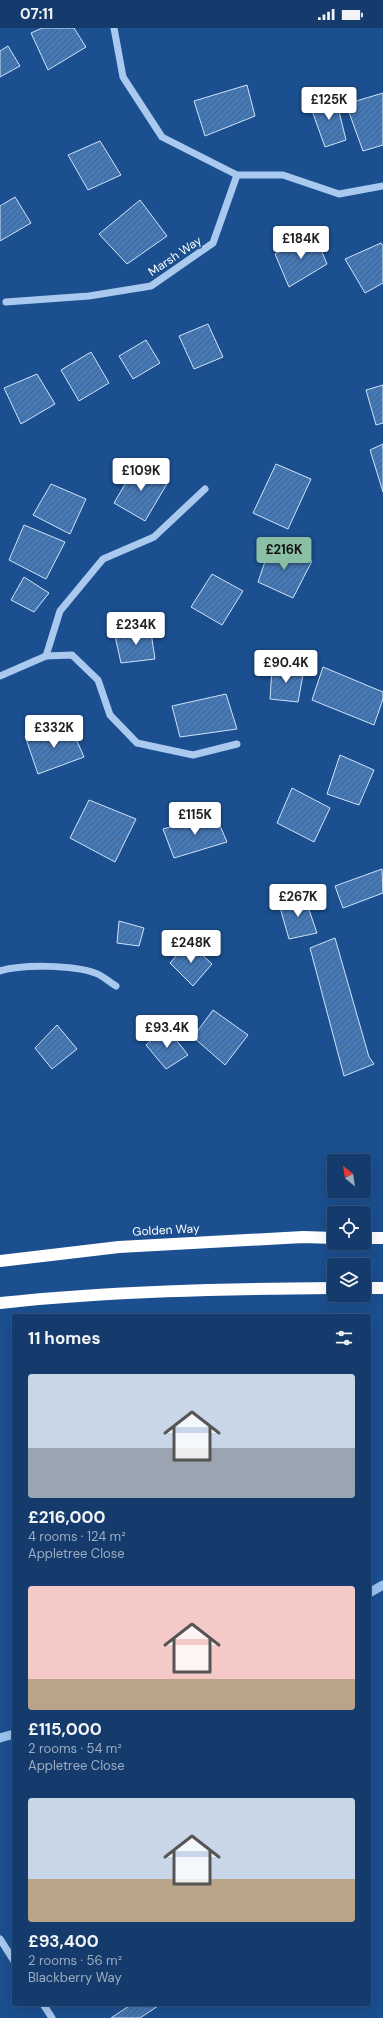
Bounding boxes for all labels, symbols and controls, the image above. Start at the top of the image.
text: 07:11 [20,4,53,24]
pin: £125K [301,87,357,121]
text: £125K [311,91,347,108]
pin: £184K [273,226,329,260]
text: £184K [282,230,320,247]
street label: Marsh Way [145,232,205,280]
pin: £109K [113,458,169,492]
text: £109K [122,462,160,479]
pin: £216K [256,537,312,571]
text: £216K [265,541,303,558]
pin: £234K [108,612,164,646]
text: £234K [116,616,156,633]
pin: £90.4K [253,650,319,684]
text: £90.4K [263,654,309,671]
pin: £332K [26,715,82,749]
text: £332K [34,719,74,736]
pin: £115K [167,802,223,836]
text: £115K [178,806,212,823]
pin: £267K [270,884,326,918]
text: £267K [278,888,318,905]
pin: £248K [163,930,219,964]
text: £248K [171,934,211,951]
pin: £93.4K [134,1015,200,1049]
text: £93.4K [145,1019,189,1036]
north arrow [327,1154,371,1198]
map controls [327,1154,371,1302]
button: locate [327,1206,371,1250]
street label: Golden Way [132,1220,200,1240]
button: layers [327,1258,371,1302]
text: 11 homes [28,1327,101,1349]
icon: filters [333,1327,355,1349]
icon: home [156,1400,228,1472]
text: £216,000 [28,1506,106,1528]
text: 4 rooms · 124 m² [28,1528,125,1545]
text: Appletree Close [28,1545,125,1562]
icon: home [156,1612,228,1684]
text: £115,000 [28,1718,102,1740]
text: 2 rooms · 54 m² [28,1740,122,1757]
text: Appletree Close [28,1757,125,1774]
icon: home [156,1824,228,1896]
text: £93,400 [28,1930,99,1952]
text: 2 rooms · 56 m² [28,1952,122,1969]
text: Blackberry Way [28,1969,122,1986]

